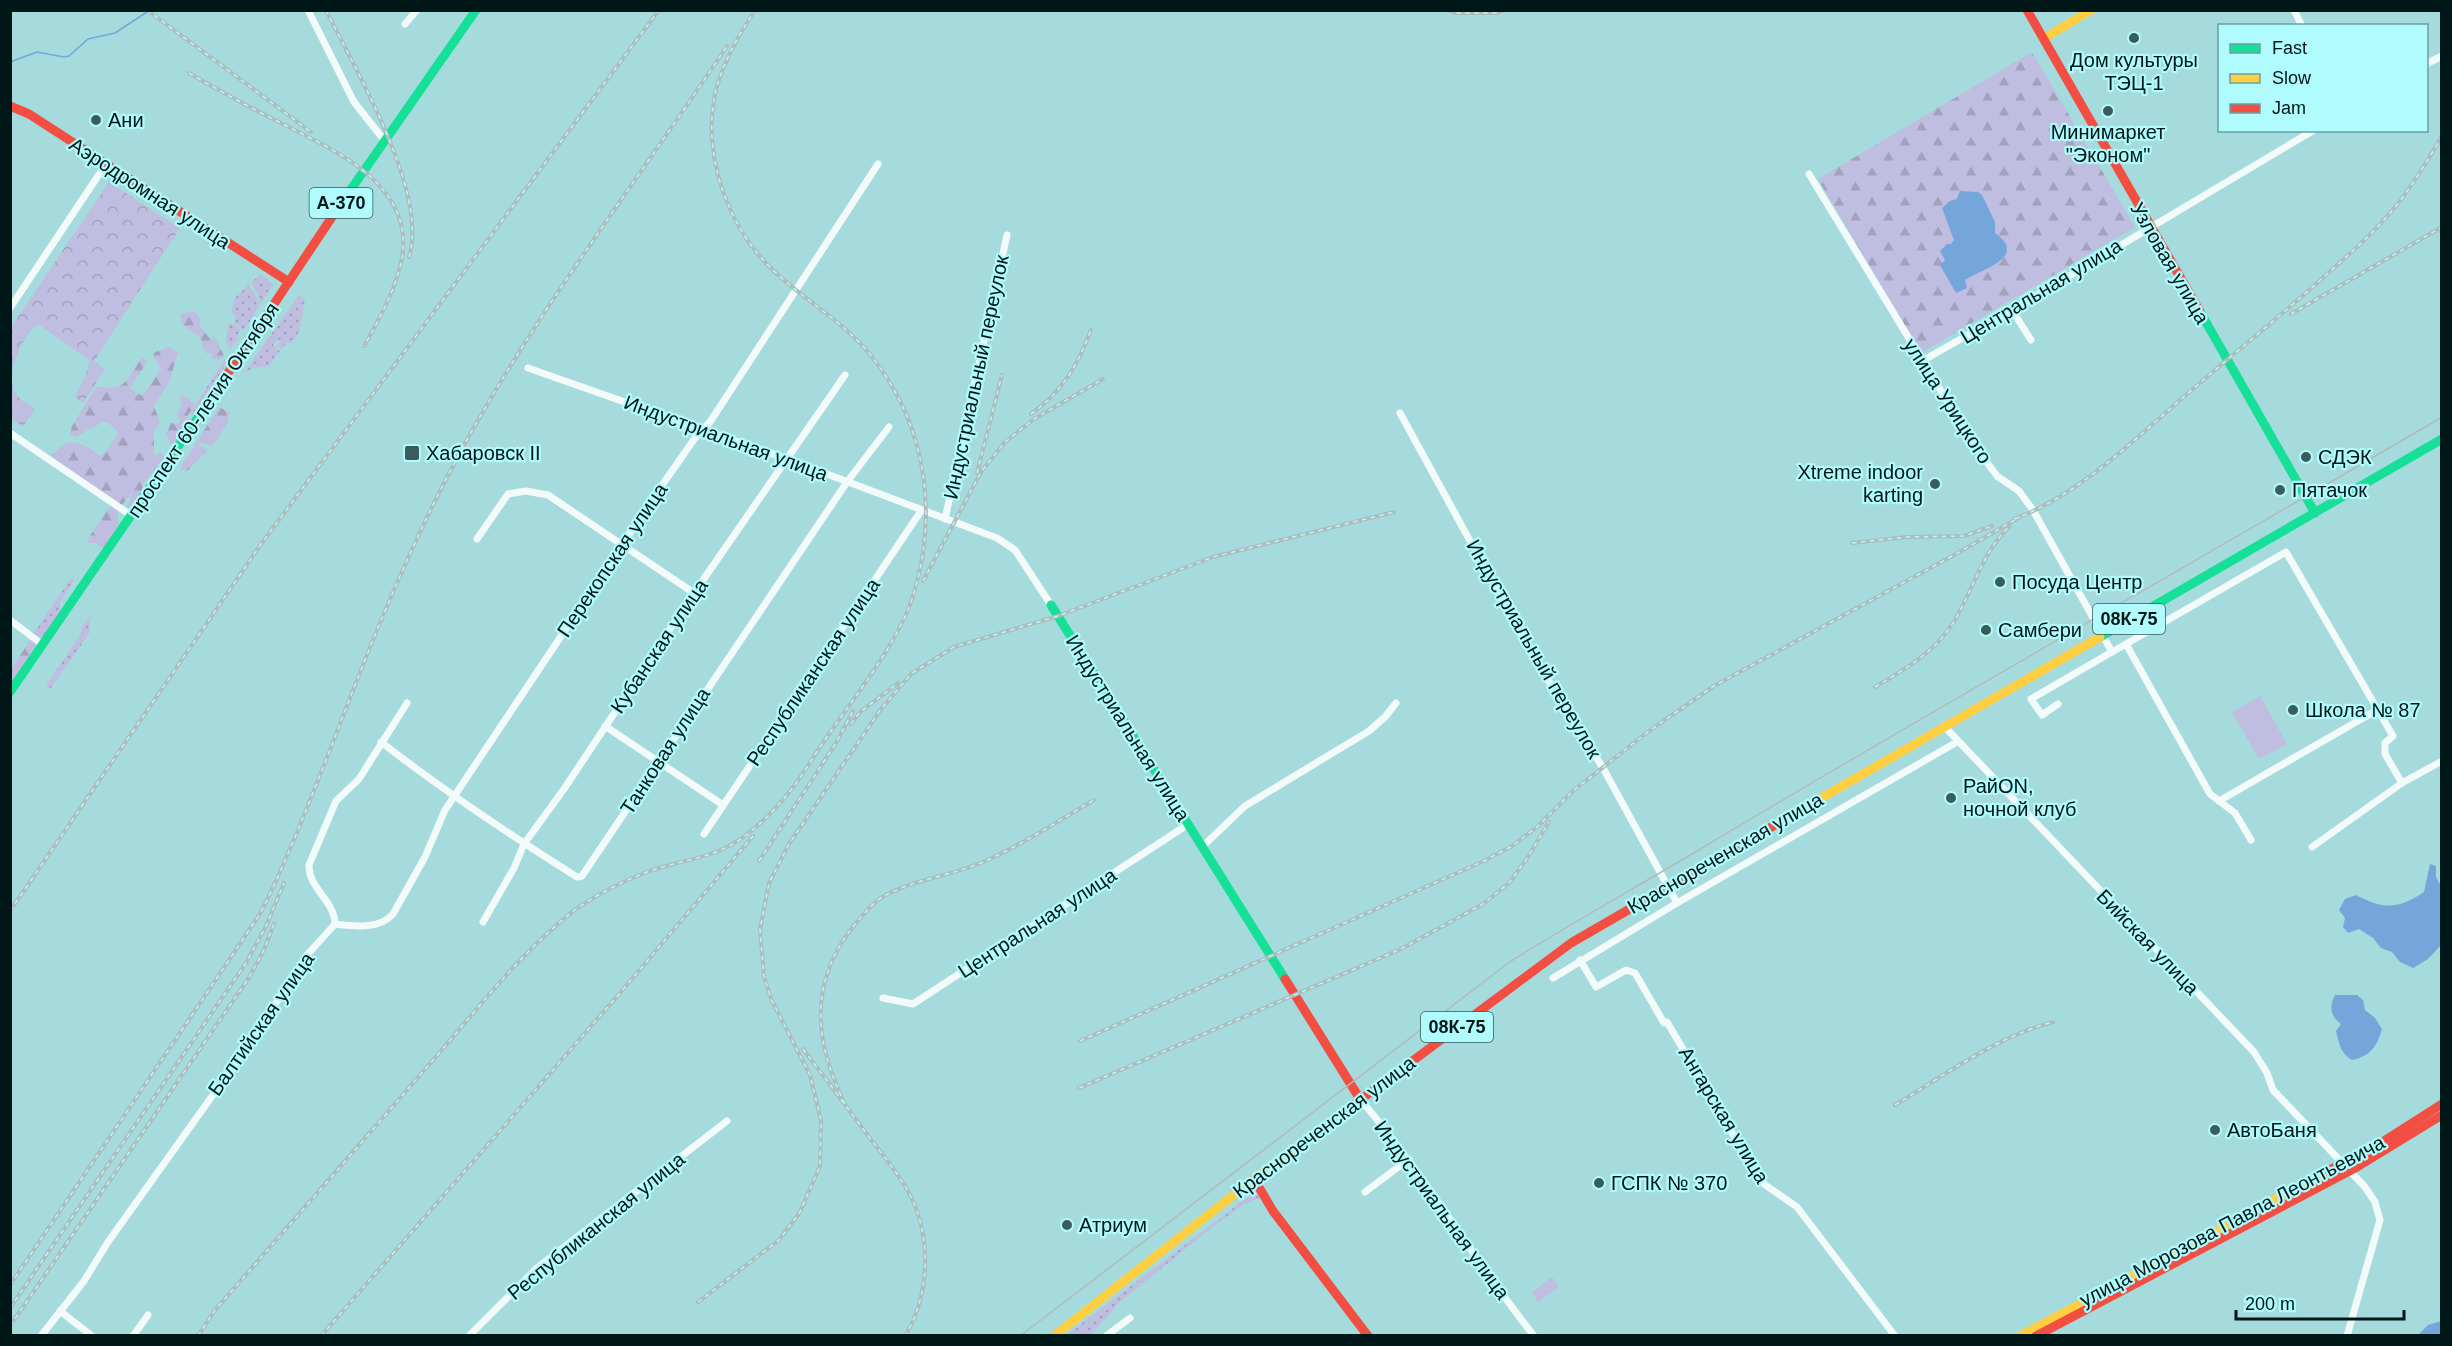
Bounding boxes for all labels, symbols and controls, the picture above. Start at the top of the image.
legend [2218,24,2428,132]
marker: Дом культуры ТЭЦ-1 [2127,31,2141,45]
text: Fast [2272,38,2307,58]
place label: Дом культуры ТЭЦ-1 [2070,49,2198,94]
text: Slow [2272,68,2312,88]
text: Jam [2272,98,2306,118]
marker: Минимаркет "Эконом" [2101,104,2115,118]
place label: Ани [108,109,144,131]
marker: Ани [89,113,103,127]
place label: Минимаркет "Эконом" [2051,121,2165,166]
street label: Аэродромная улица [66,133,235,254]
road number: А-370 [310,188,372,218]
street label: Узловая улица [2126,198,2214,328]
street label: Центральная улица [1956,234,2126,348]
street label: Индустриальный переулок [939,253,1013,501]
street label: проспект 60-летия Октября [123,298,283,522]
street label: улица Урицкого [1900,335,1996,467]
street label: Индустриальная улица [621,391,832,485]
place label: Хабаровск II [426,442,541,464]
marker: Хабаровск II [403,444,421,462]
place label: СДЭК [2318,446,2372,468]
marker: СДЭК [2299,450,2313,464]
place label: Xtreme indoor karting [1797,461,1923,506]
marker: Xtreme indoor karting [1928,477,1942,491]
street label: Перекопская улица [552,478,672,641]
place label: Пятачок [2292,479,2367,501]
marker: Пятачок [2273,483,2287,497]
street label: Индустриальный переулок [1462,536,1606,763]
place label: Посуда Центр [2012,571,2142,593]
street label: Республиканская улица [742,573,884,770]
street label: Кубанская улица [606,574,712,717]
marker: Посуда Центр [1993,575,2007,589]
road number: 08К-75 [2093,604,2165,634]
place label: Самбери [1998,619,2082,641]
marker: Самбери [1979,623,1993,637]
street label: Индустриальная улица [1062,631,1195,826]
street label: Танковая улица [616,683,715,818]
place label: Школа № 87 [2305,699,2421,721]
marker: Школа № 87 [2286,703,2300,717]
place label: РайON, ночной клуб [1963,775,2076,820]
street label: Краснореченская улица [1623,788,1827,918]
marker: РайON, ночной клуб [1944,791,1958,805]
street label: Центральная улица [954,863,1121,982]
street label: Бийская улица [2092,885,2204,1000]
street label: Балтийская улица [203,948,319,1100]
road number: 08К-75 [1421,1012,1493,1042]
street label: Ангарская улица [1675,1043,1774,1188]
street label: Краснореченская улица [1229,1051,1420,1203]
street label: Индустриальная улица [1370,1117,1515,1304]
place label: АвтоБаня [2227,1119,2317,1141]
marker: АвтоБаня [2208,1123,2222,1137]
street label: улица Морозова Павла Леонтьевича [2076,1131,2389,1311]
street label: Республиканская улица [503,1147,690,1304]
place label: ГСПК № 370 [1611,1172,1727,1194]
marker: ГСПК № 370 [1592,1176,1606,1190]
place label: Атриум [1079,1214,1147,1236]
marker: Атриум [1060,1218,1074,1232]
scale bar [2236,1283,2404,1321]
text: 200 m [2245,1294,2295,1314]

